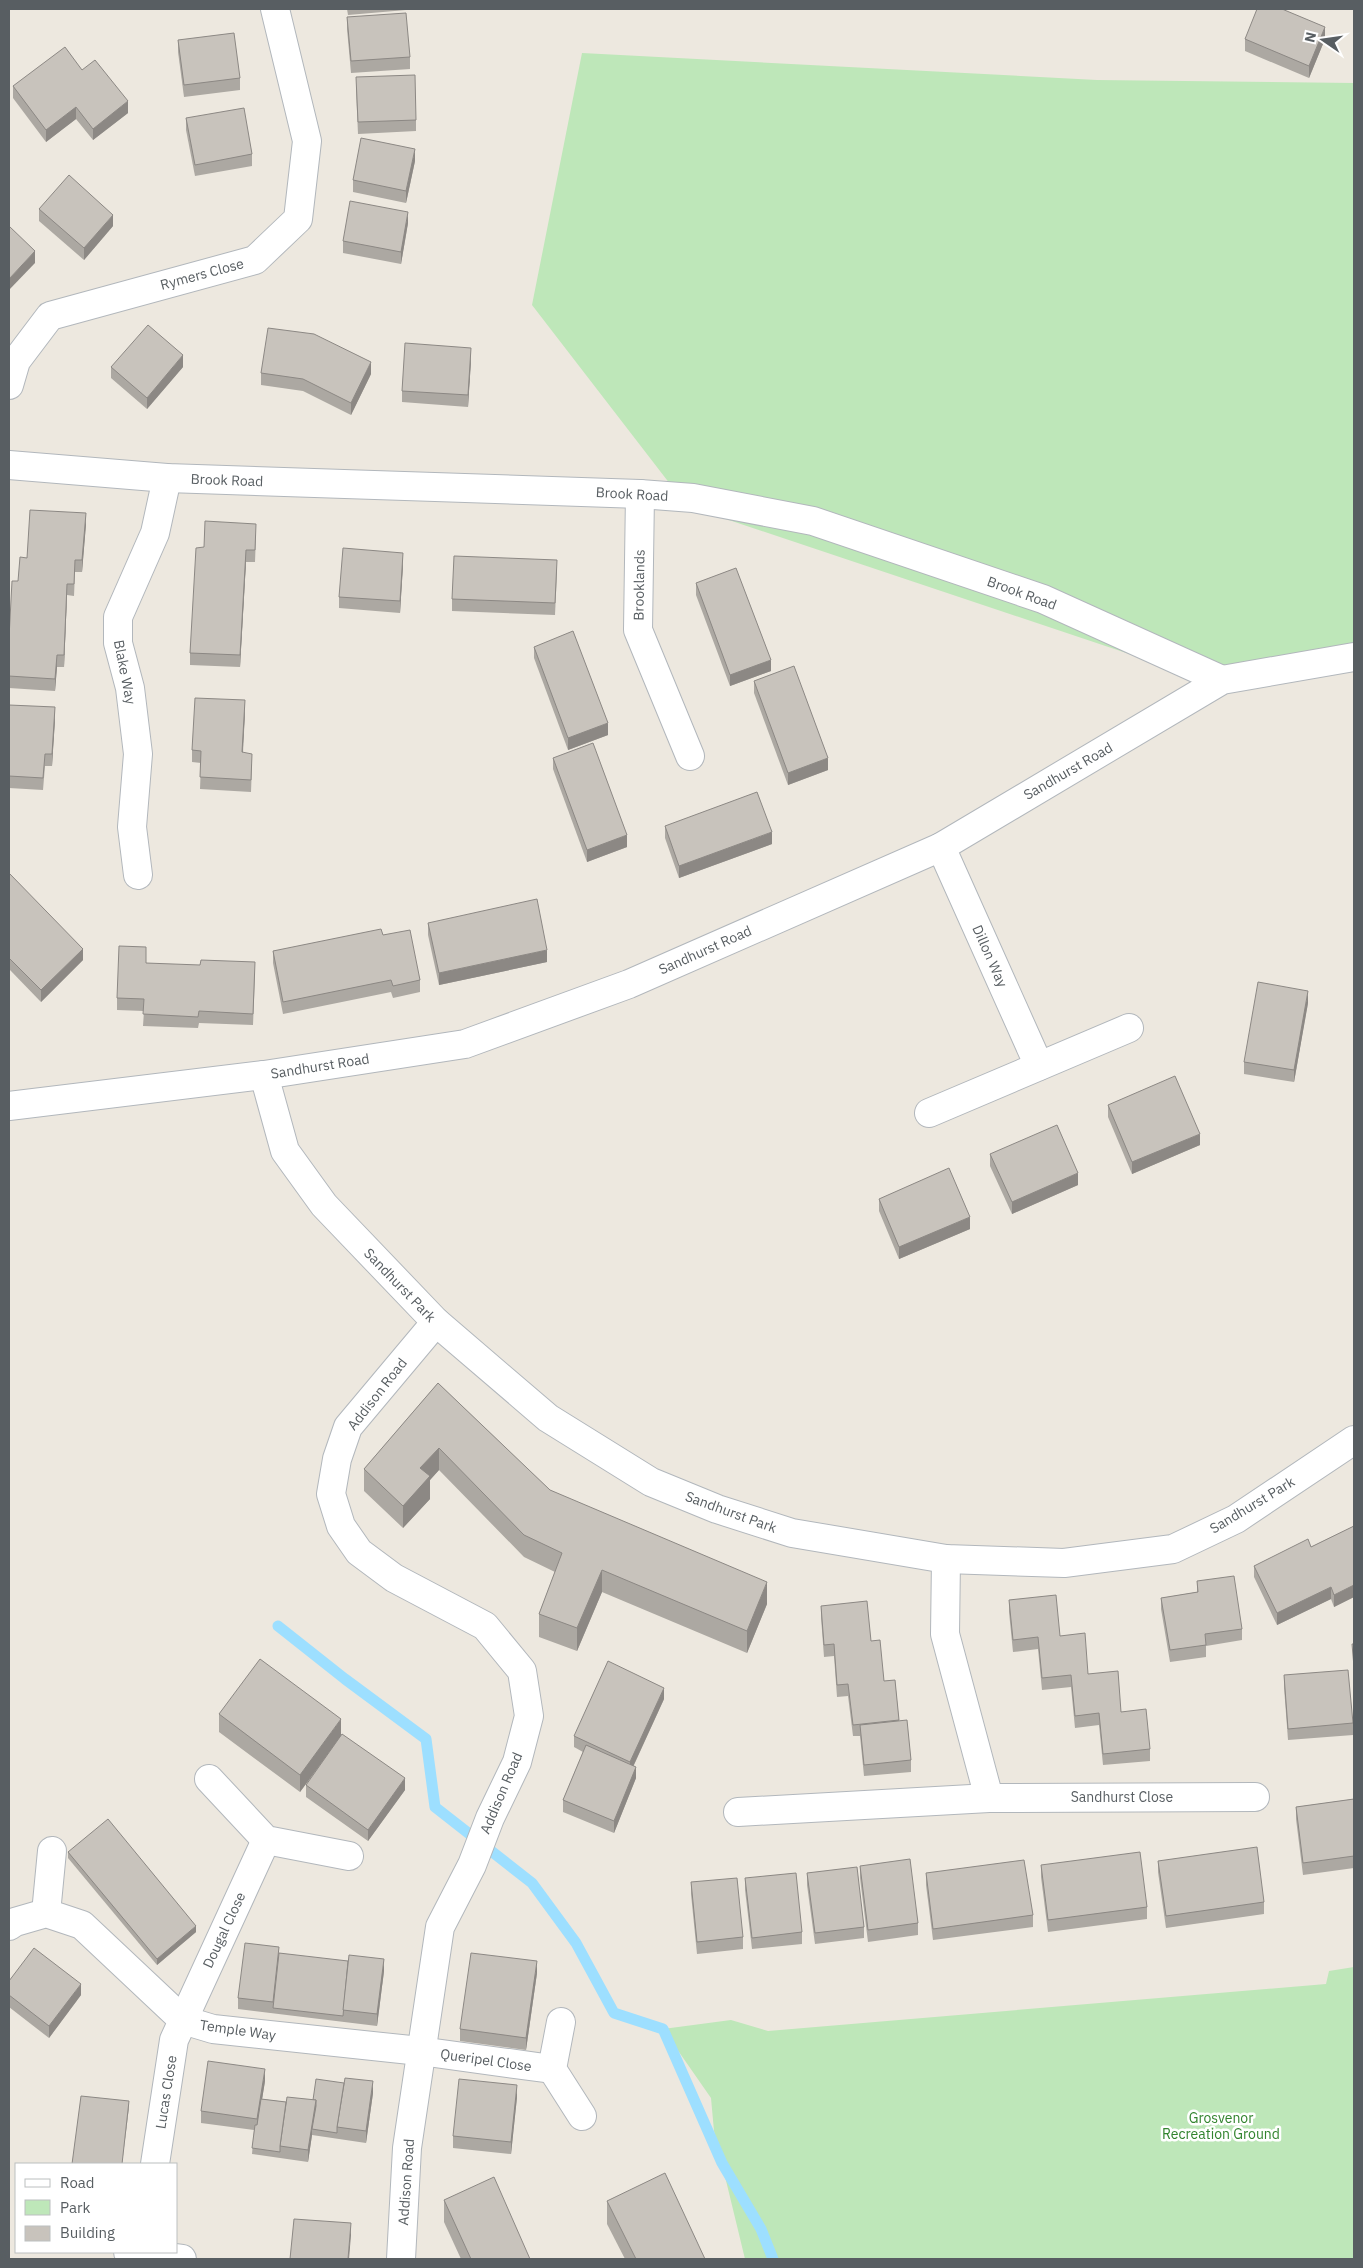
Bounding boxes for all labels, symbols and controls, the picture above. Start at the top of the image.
north arrow [1298,15,1348,65]
text: N [1300,30,1320,44]
street label: Rymers Close [158,254,246,294]
street label: Brook Road [190,470,264,490]
street label: Brook Road [595,483,669,505]
street label: Brooklands [629,549,649,621]
street label: Brook Road [985,572,1059,614]
street label: Blake Way [110,638,140,706]
street label: Sandhurst Road [1020,738,1116,804]
street label: Sandhurst Road [656,921,754,979]
street label: Dillon Way [968,922,1012,990]
street label: Sandhurst Road [269,1049,371,1083]
street label: Sandhurst Park [360,1244,440,1326]
street label: Addison Road [343,1354,411,1434]
street label: Sandhurst Park [1206,1472,1298,1537]
street label: Sandhurst Park [683,1487,780,1537]
street label: Addison Road [476,1750,526,1836]
street label: Sandhurst Close [1071,1788,1174,1806]
street label: Dougal Close [199,1889,250,1971]
street label: Temple Way [199,2016,277,2044]
street label: Queripel Close [439,2045,533,2075]
street label: Lucas Close [151,2054,181,2130]
park label: Grosvenor Recreation Ground [1162,2109,1280,2143]
street label: Addison Road [394,2138,418,2226]
legend [15,2163,178,2253]
text: Road [60,2173,95,2192]
text: Park [60,2198,90,2217]
text: Building [60,2223,115,2242]

